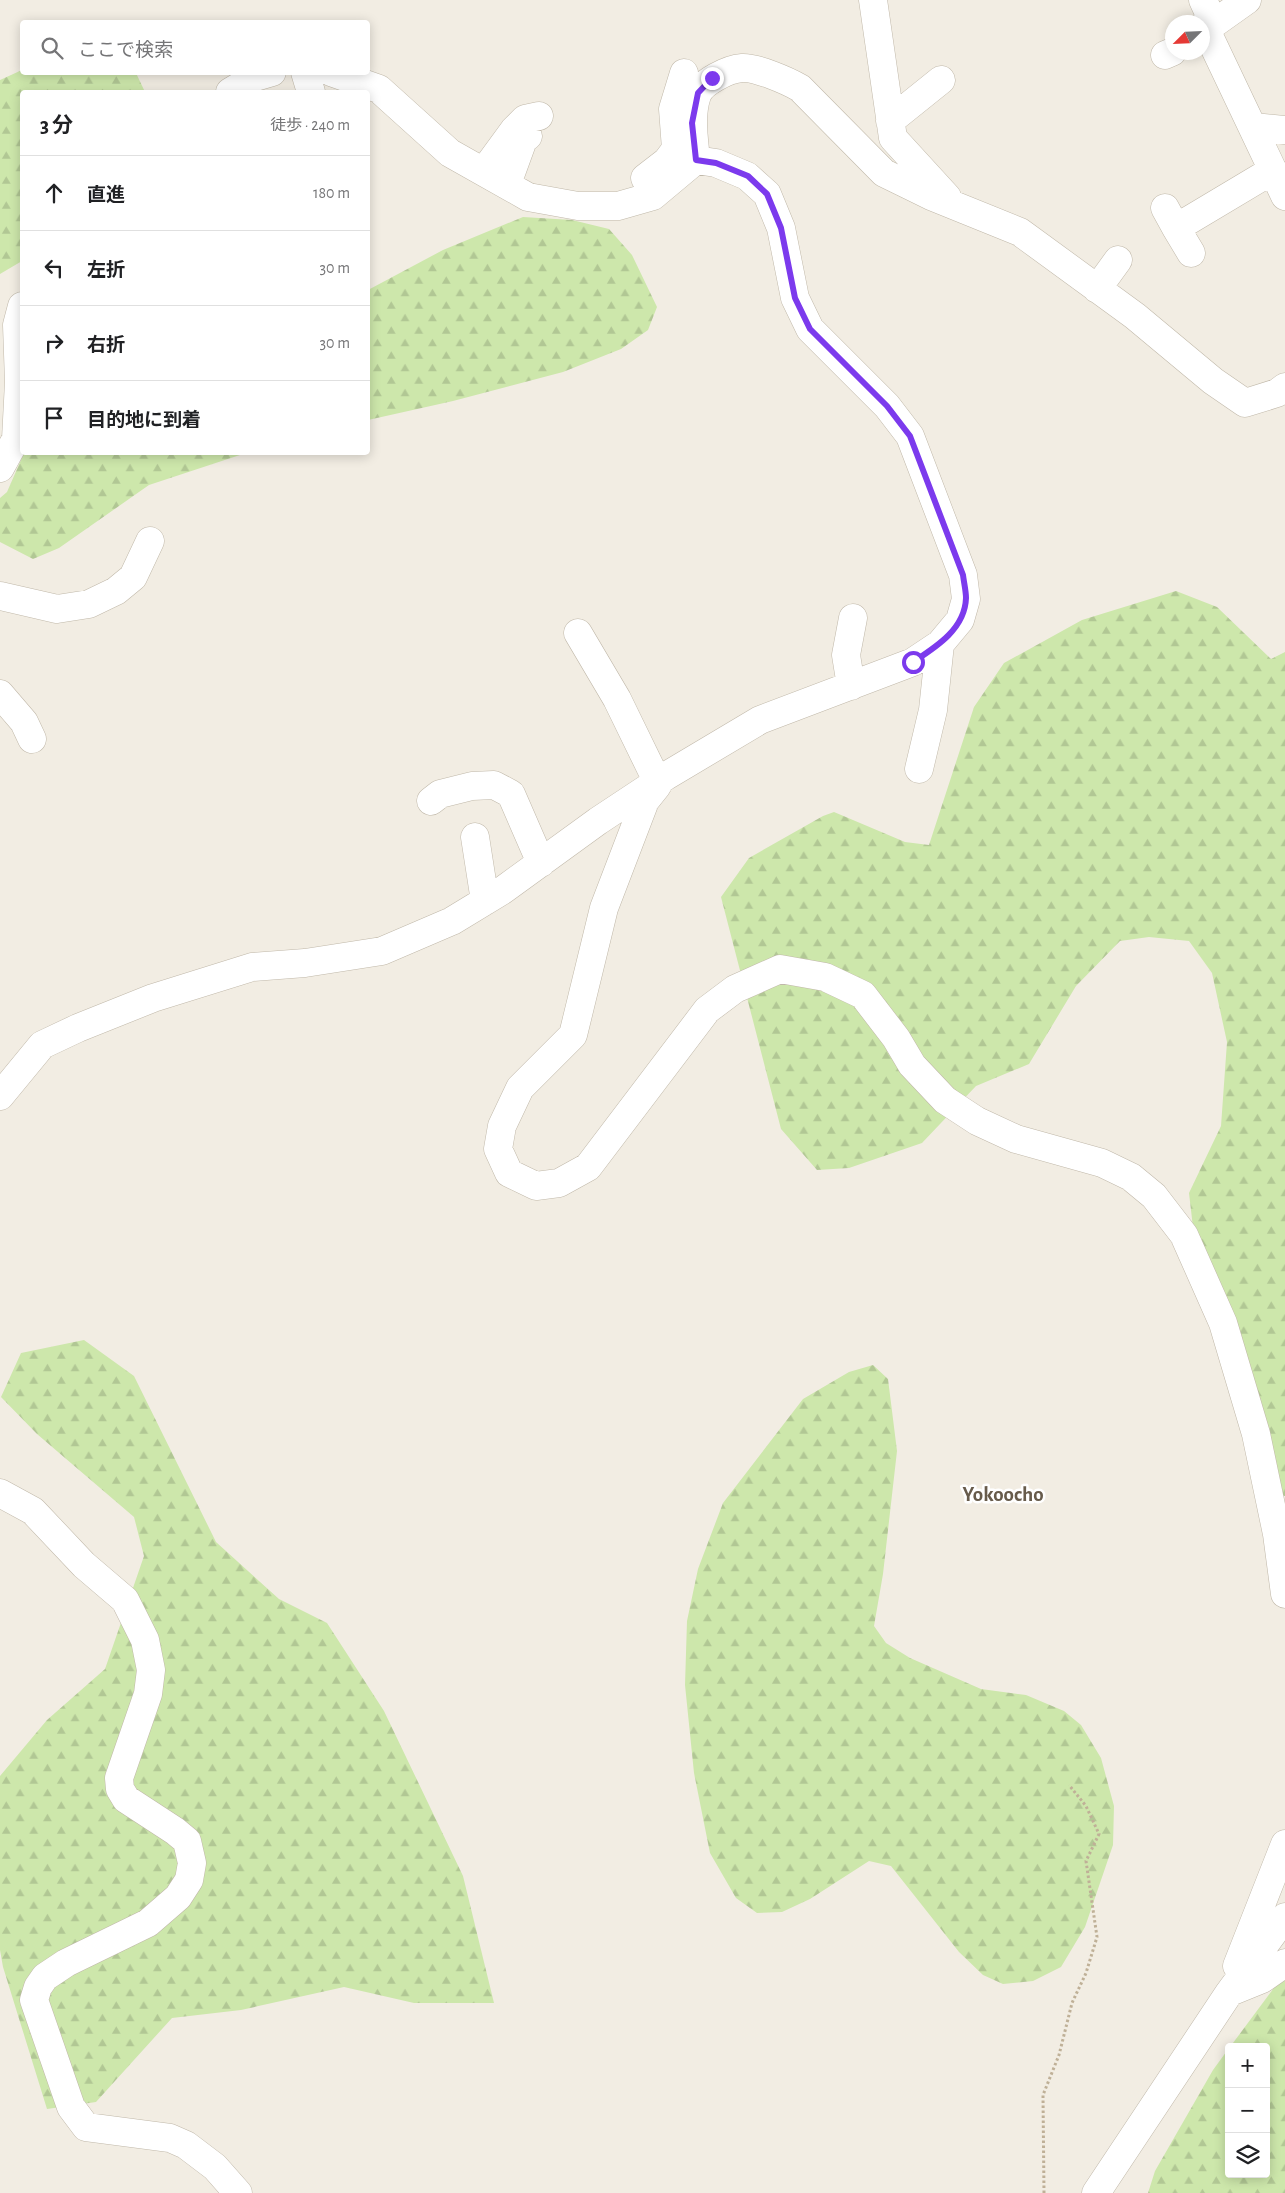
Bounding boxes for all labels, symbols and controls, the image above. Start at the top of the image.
north arrow [1165,15,1210,60]
search box [20,20,370,75]
icon: search [38,34,66,62]
text: ここで検索 [78,41,173,60]
route end [701,67,724,90]
text: 3 分 [40,115,73,136]
text: 徒歩 · 240 m [270,117,350,133]
icon: ahead [40,179,68,207]
text: 180 m [313,185,350,201]
text: 直進 [87,186,125,205]
icon: left [40,254,68,282]
text: 30 m [320,260,350,276]
text: 左折 [87,261,125,280]
icon: right [40,329,68,357]
text: 30 m [320,335,350,351]
text: 右折 [87,336,125,355]
icon: arrive [40,404,68,432]
text: 目的地に到着 [87,411,201,430]
route start [902,651,925,674]
district label: Yokoocho [962,1484,1044,1505]
map controls [1225,2043,1270,2178]
button: + [1225,2043,1270,2088]
button: − [1225,2088,1270,2133]
button: layers [1225,2133,1270,2178]

